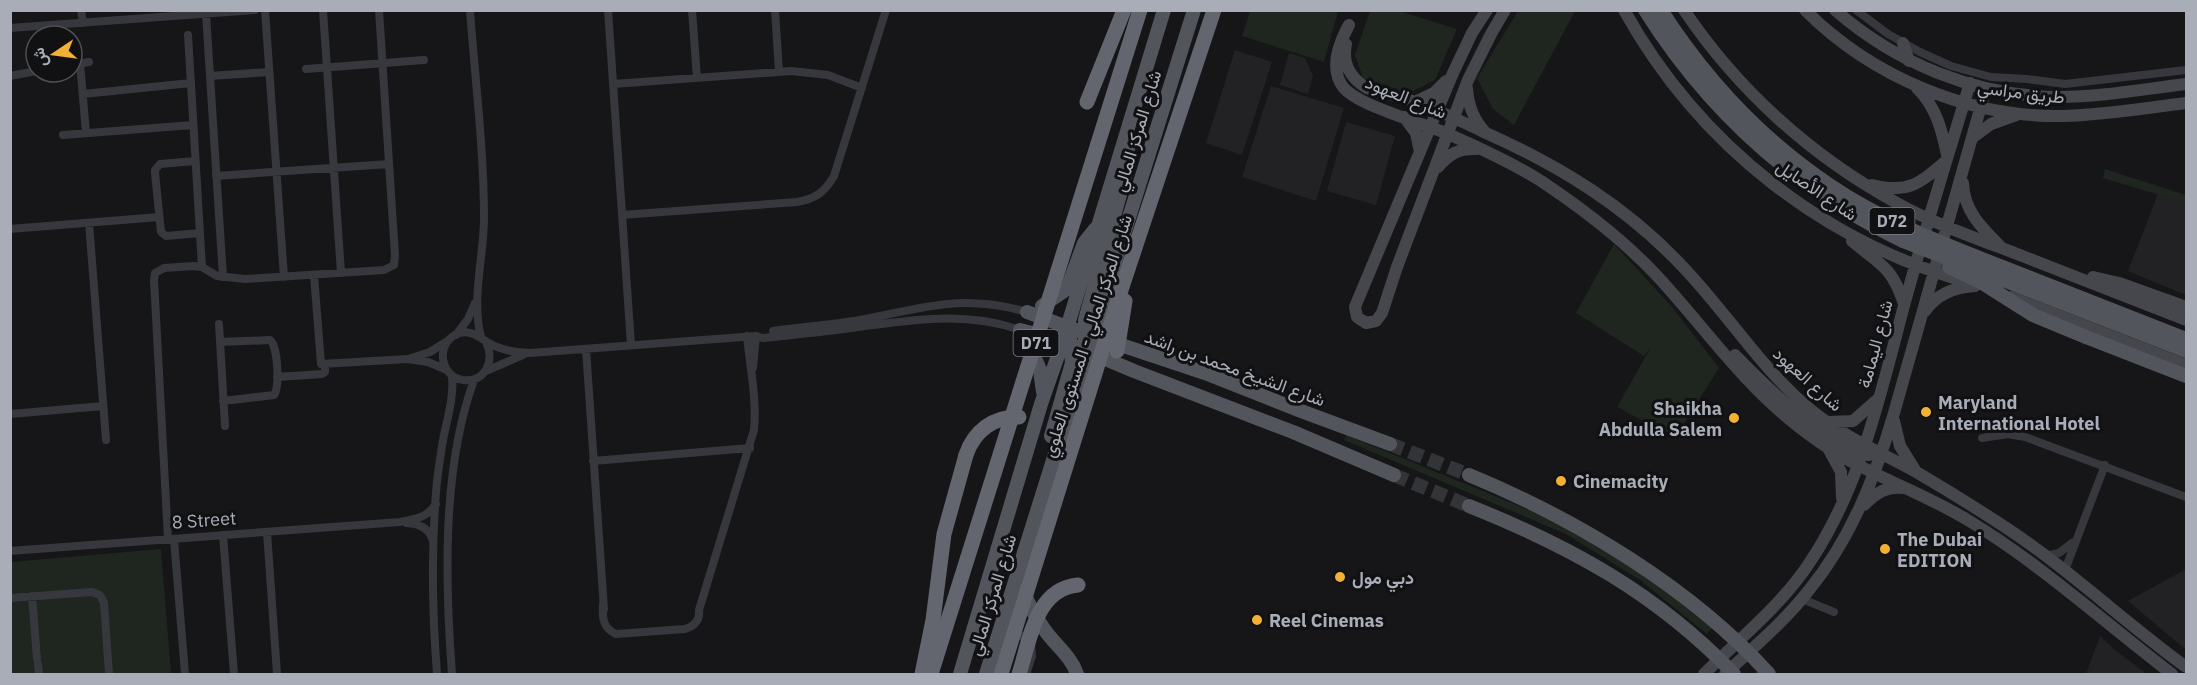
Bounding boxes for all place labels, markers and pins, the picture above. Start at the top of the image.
place label: Maryland International Hotel [1938,391,2100,435]
place label: Shaikha Abdulla Salem [1599,397,1722,441]
marker: Maryland International Hotel [1919,405,1933,419]
marker: Shaikha Abdulla Salem [1727,411,1741,425]
place label: Cinemacity [1573,470,1668,493]
marker: Cinemacity [1554,474,1568,488]
place label: The Dubai EDITION [1897,528,1982,572]
marker: The Dubai EDITION [1878,542,1892,556]
place label: دبي مول [1352,566,1414,593]
marker: دبي مول [1333,570,1347,584]
place label: Reel Cinemas [1269,609,1384,632]
marker: Reel Cinemas [1250,613,1264,627]

